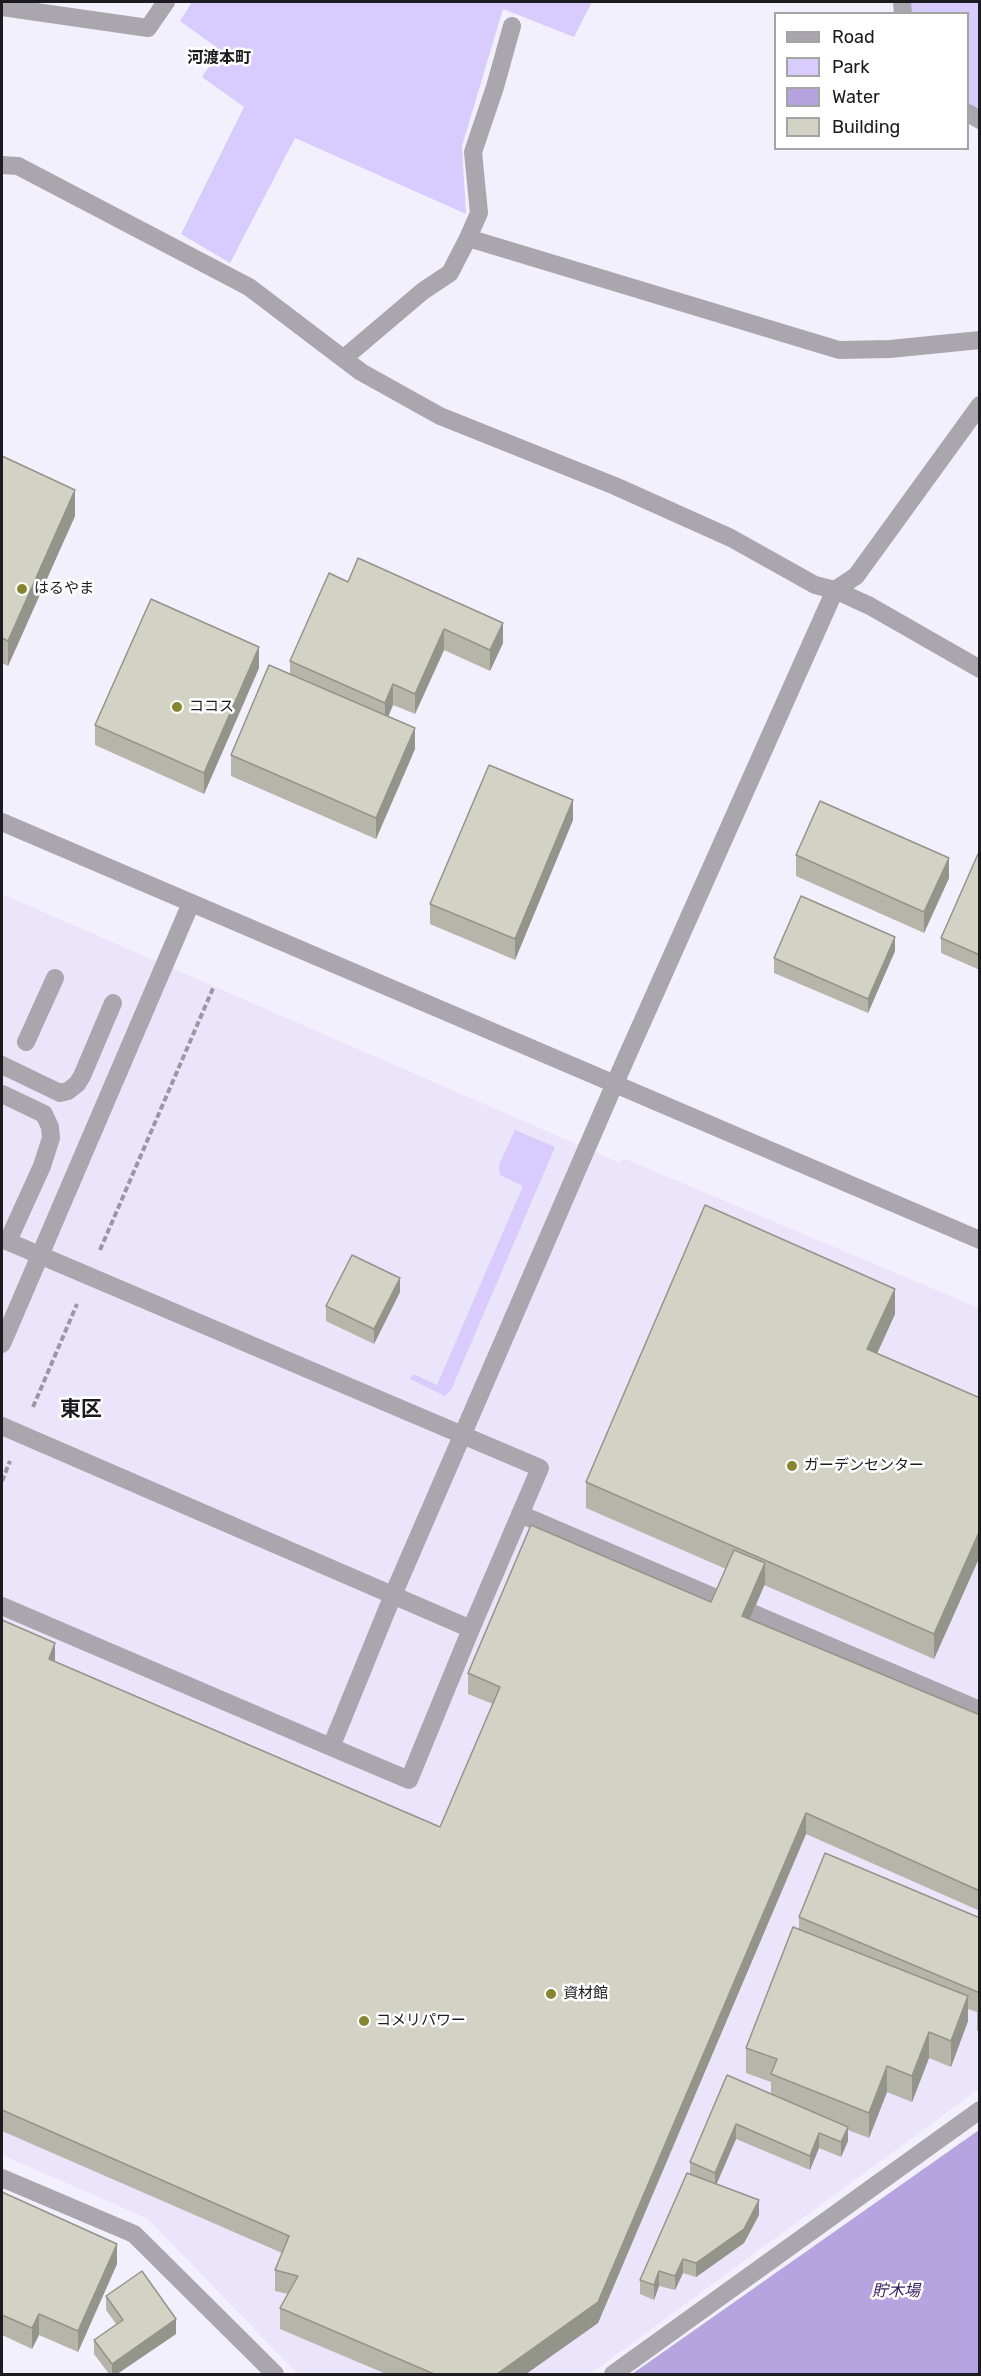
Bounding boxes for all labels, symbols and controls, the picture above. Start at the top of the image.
legend [774,12,969,150]
text: Road [832,26,875,48]
district label: 河渡本町 [187,48,251,68]
text: Park [832,56,869,78]
text: Water [832,86,880,108]
text: Building [832,116,900,138]
place label: はるやま [34,580,94,598]
marker: はるやま [15,582,29,596]
place label: ココス [189,698,234,716]
marker: ココス [170,700,184,714]
district label: 東区 [60,1397,102,1423]
place label: ガーデンセンター [804,1457,924,1475]
marker: ガーデンセンター [785,1459,799,1473]
place label: 資材館 [563,1985,608,2003]
marker: 資材館 [544,1987,558,2001]
place label: コメリパワー [376,2012,466,2030]
marker: コメリパワー [357,2014,371,2028]
water label: 貯木場 [872,2281,920,2301]

